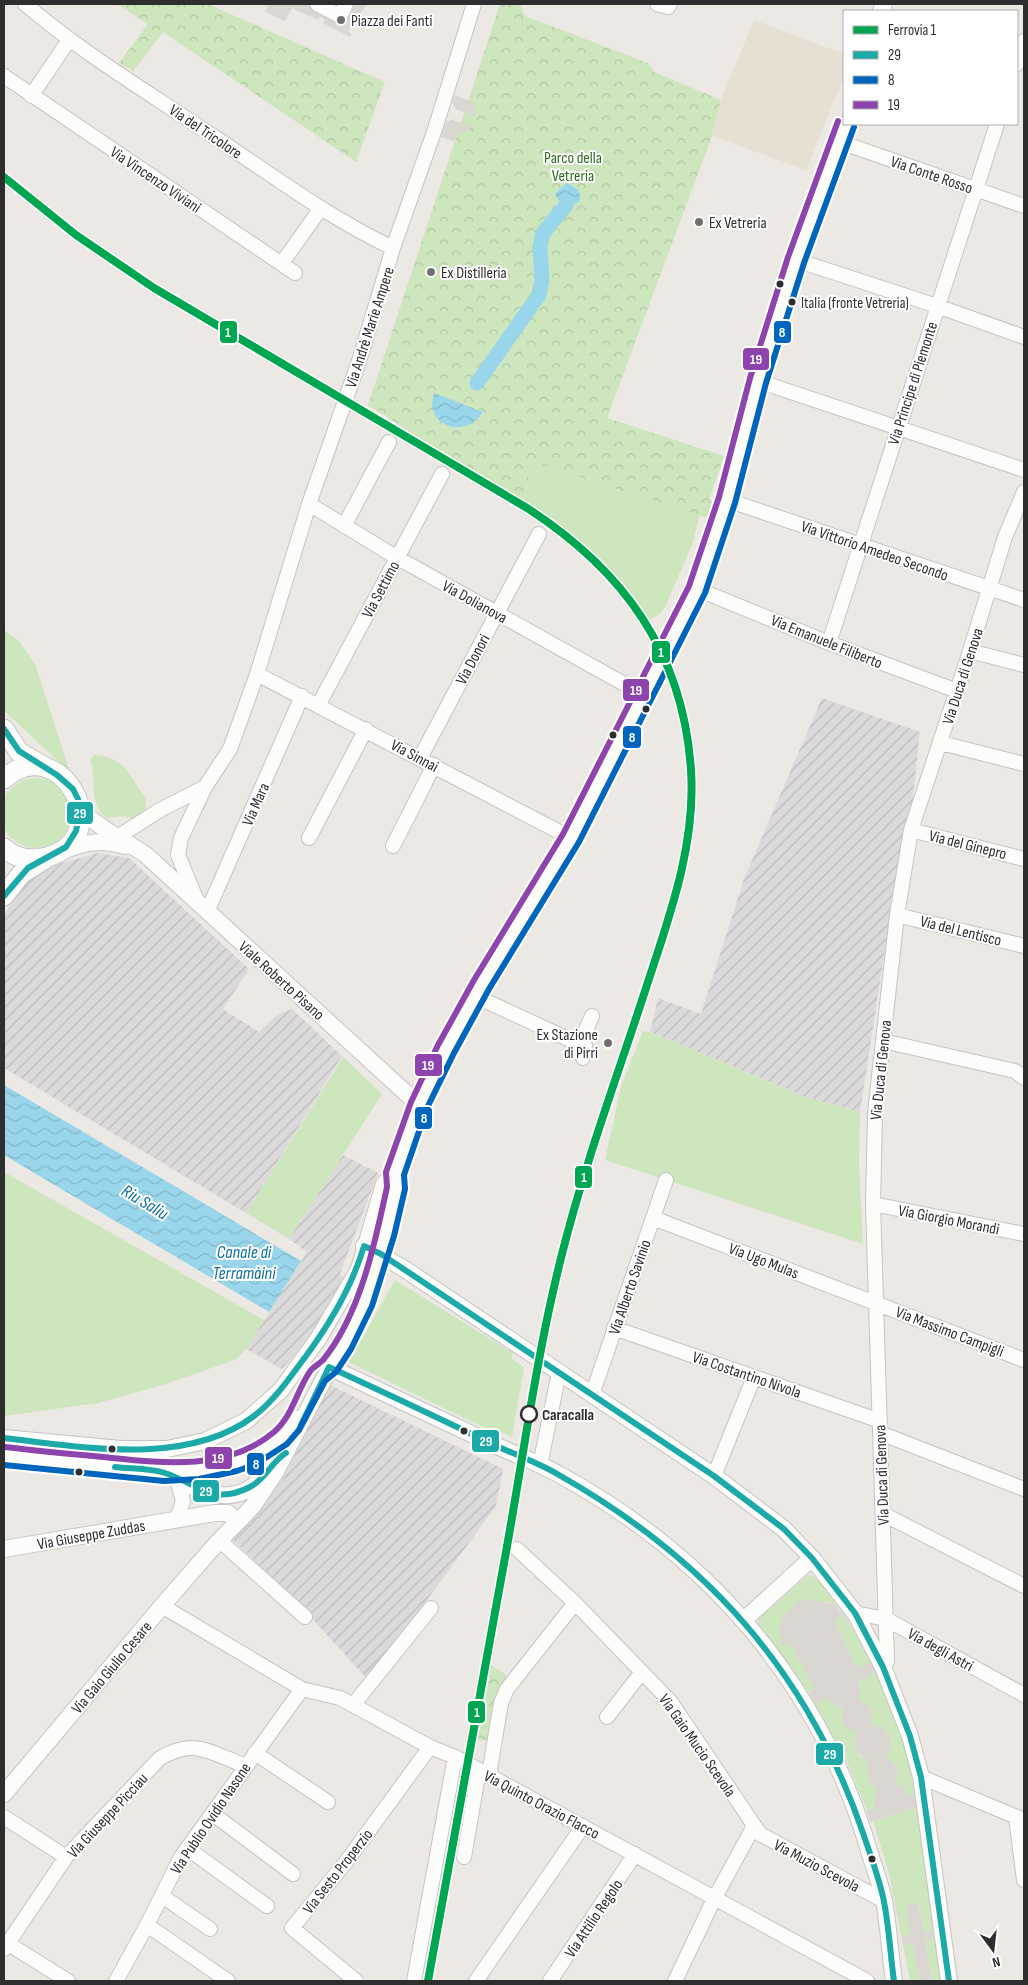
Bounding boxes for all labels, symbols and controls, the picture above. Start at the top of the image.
legend [843,10,1018,125]
place label: Piazza dei Fanti [351,12,432,31]
marker: Piazza dei Fanti [335,14,347,26]
text: Ferrovia 1 [888,21,937,40]
text: 29 [888,46,901,65]
text: 8 [888,71,895,90]
text: 19 [888,96,900,115]
street label: Via del Tricolore [165,101,245,164]
street label: Via Vincenzo Viviani [106,143,204,218]
park label: Parco della Vetreria [544,149,602,186]
street label: Via Conte Rosso [888,152,975,198]
place label: Ex Vetreria [709,214,767,233]
marker: Ex Vetreria [693,216,705,228]
street label: Via Andrè Marie Ampere [342,264,399,390]
place label: Ex Distilleria [441,264,507,283]
marker: Ex Distilleria [425,266,437,278]
unlabelled marker [775,279,785,289]
place label: Italia (fronte Vetreria) [801,294,909,313]
marker: Italia (fronte Vetreria) [787,297,797,307]
street label: Via Principe di Piemonte [885,319,942,447]
line badge: 1 [219,320,238,344]
line badge: 8 [773,320,792,344]
text: 1 [225,324,231,341]
text: 8 [779,324,786,341]
line badge: 19 [742,347,770,371]
text: 19 [750,351,762,368]
street label: Via Vittorio Amedeo Secondo [798,517,951,586]
street label: Via Settimo [358,558,404,621]
street label: Via Dolianova [438,577,510,628]
street label: Via Emanuele Filiberto [768,611,885,673]
street label: Via Duca di Genova [939,626,988,727]
street label: Via Donori [452,631,495,688]
line badge: 1 [651,640,671,664]
text: 1 [658,644,664,661]
line badge: 19 [622,678,650,702]
text: 19 [630,682,642,699]
unlabelled marker [641,704,651,714]
line badge: 8 [622,725,642,749]
text: 8 [629,729,636,746]
unlabelled marker [608,730,618,740]
street label: Via Sinnai [387,736,442,777]
street label: Via Mara [239,780,274,829]
line badge: 29 [66,801,94,825]
text: 29 [74,805,87,822]
street label: Via del Ginepro [927,827,1008,864]
street label: Via del Lentisco [918,912,1003,951]
street label: Viale Roberto Pisano [234,938,328,1025]
street label: Via Duca di Genova [867,1019,896,1121]
place label: Ex Stazione di Pirri [536,1026,598,1063]
marker: Ex Stazione di Pirri [602,1037,614,1049]
line badge: 19 [414,1053,443,1077]
text: 19 [422,1057,434,1074]
line badge: 8 [414,1106,433,1130]
text: 8 [421,1110,428,1127]
line badge: 1 [574,1165,593,1189]
text: 1 [581,1169,587,1186]
water label: Riu Saliu [118,1180,172,1225]
street label: Via Giorgio Morandi [897,1201,1001,1240]
street label: Via Alberto Savinio [605,1237,656,1337]
street label: Via Ugo Mulas [726,1239,801,1284]
water label: Canale di Terramàini [213,1242,276,1284]
street label: Via Massimo Campigli [893,1303,1006,1362]
street label: Via Costantino Nivola [690,1348,803,1403]
marker: Caracalla [520,1405,538,1423]
place label: Caracalla [542,1406,594,1425]
street label: Via Duca di Genova [871,1424,894,1525]
unlabelled marker [459,1426,469,1436]
line badge: 29 [471,1429,500,1453]
text: 29 [480,1433,493,1450]
unlabelled marker [107,1444,117,1454]
line badge: 19 [204,1446,233,1470]
text: 19 [212,1450,224,1467]
line badge: 8 [246,1452,265,1476]
text: 8 [253,1456,260,1473]
unlabelled marker [74,1467,84,1477]
line badge: 29 [192,1479,220,1503]
text: 29 [200,1483,213,1500]
street label: Via Giuseppe Zuddas [36,1517,147,1554]
street label: Via Gaio Giulio Cesare [68,1618,156,1718]
street label: Via degli Astri [904,1624,977,1676]
street label: Via Gaio Mucio Scevola [654,1691,739,1801]
line badge: 1 [467,1700,486,1724]
text: 1 [474,1704,480,1721]
line badge: 29 [815,1742,844,1766]
text: 29 [824,1746,837,1763]
street label: Via Publio Ovidio Nasone [167,1760,256,1878]
street label: Via Quinto Orazio Flacco [480,1767,602,1844]
street label: Via Giuseppe Picciau [64,1770,152,1862]
street label: Via Sesto Properzio [299,1826,377,1918]
street label: Via Muzio Scevola [770,1836,862,1897]
unlabelled marker [867,1854,877,1864]
street label: Via Attilio Regolo [561,1876,627,1962]
north arrow [968,1925,1018,1975]
text: N [990,1953,1002,1971]

